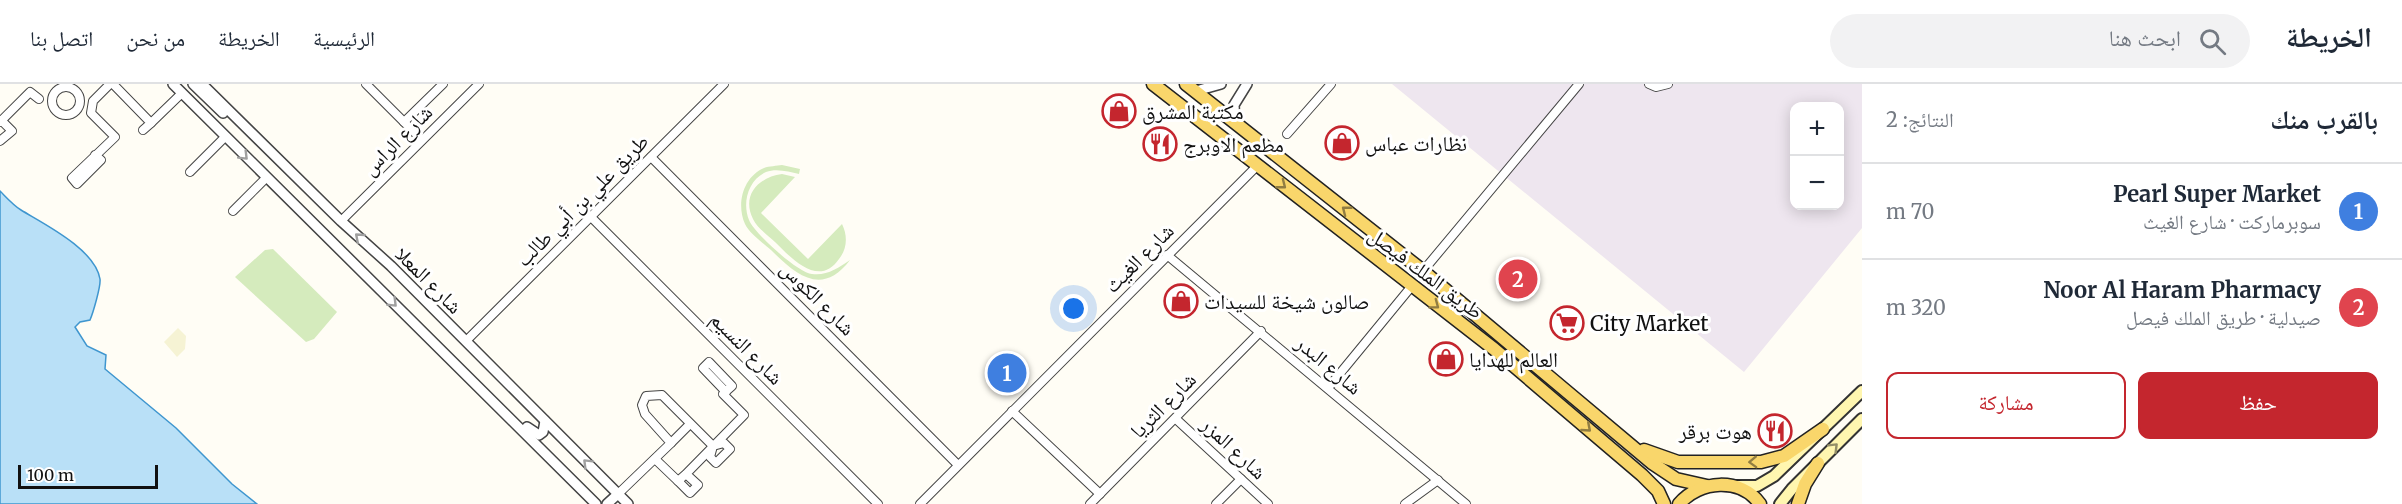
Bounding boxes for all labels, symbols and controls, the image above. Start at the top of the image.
search box [1830,14,2250,68]
text: الخريطة [2286,19,2372,55]
text: ابحث هنا [2109,24,2181,52]
text: اتصل بنا [30,25,93,52]
text: من نحن [126,25,185,52]
text: الخريطة [218,25,280,52]
text: الرئيسية [313,25,375,52]
icon: search [2196,25,2229,58]
shop icon: مكتبة المشرق [1101,93,1137,129]
place label: مكتبة المشرق [1142,98,1244,125]
street label: شارع الراس [356,99,438,181]
map controls [1790,102,1844,210]
button: + [1790,102,1844,156]
text: بالقرب منك [2270,103,2378,136]
text: النتائج: 2 [1886,107,1954,132]
shop icon: نظارات عباس [1324,125,1360,161]
restaurant icon: مطعم الاوبرج [1142,126,1178,162]
street label: طريق علي بن أبي طالب [510,128,657,275]
place label: نظارات عباس [1365,130,1467,157]
place label: مطعم الاوبرج [1183,131,1284,159]
one-way arrow [236,148,247,159]
button: − [1790,156,1844,210]
one-way arrow [1275,177,1286,188]
text: Pearl Super Market [2113,180,2321,208]
text: 70 m [1886,199,1934,224]
text: 1 [2354,199,2363,224]
one-way arrow [1342,207,1353,218]
text: سوبرماركت · شارع الغيث [2143,209,2321,234]
street label: شارع الغيث [1098,217,1180,299]
street label: طريق الملك فيصل [1363,221,1489,325]
one-way arrow [355,233,365,244]
street label: شارع المعلا [390,241,468,319]
street label: شارع الكوس [775,255,861,341]
pin: 2 [1498,256,1538,302]
text: Noor Al Haram Pharmacy [2043,276,2321,304]
shop icon: صالون شيخة للسيدات [1163,283,1199,319]
place label: صالون شيخة للسيدات [1204,288,1369,315]
your location [1059,294,1088,323]
text: 320 m [1886,295,1946,320]
text: 2 [2353,295,2364,320]
one-way arrow [386,296,397,307]
one-way arrow [1429,298,1440,309]
supermarket icon: City Market [1549,305,1585,341]
text: صيدلية · طريق الملك فيصل [2126,305,2321,330]
street label: شارع النسيم [704,306,789,391]
place label: City Market [1590,310,1708,337]
street label: شارع البدر [1289,329,1368,401]
shop icon: العالم للهدايا [1428,341,1464,377]
place label: العالم للهدايا [1469,346,1558,374]
pin: 1 [988,350,1026,396]
street label: شارع الثريا [1124,366,1202,444]
button: مشاركة [1886,372,2126,439]
button: حفظ [2138,372,2378,439]
street label: شارع المزر [1195,410,1272,485]
restaurant icon: هوت برقر [1757,413,1793,449]
place label: هوت برقر [1678,418,1752,445]
one-way arrow [1580,421,1590,432]
one-way arrow [1827,443,1838,454]
one-way arrow [1748,455,1757,468]
one-way arrow [583,459,594,470]
scale bar [18,462,158,490]
text: 100 m [27,465,74,485]

